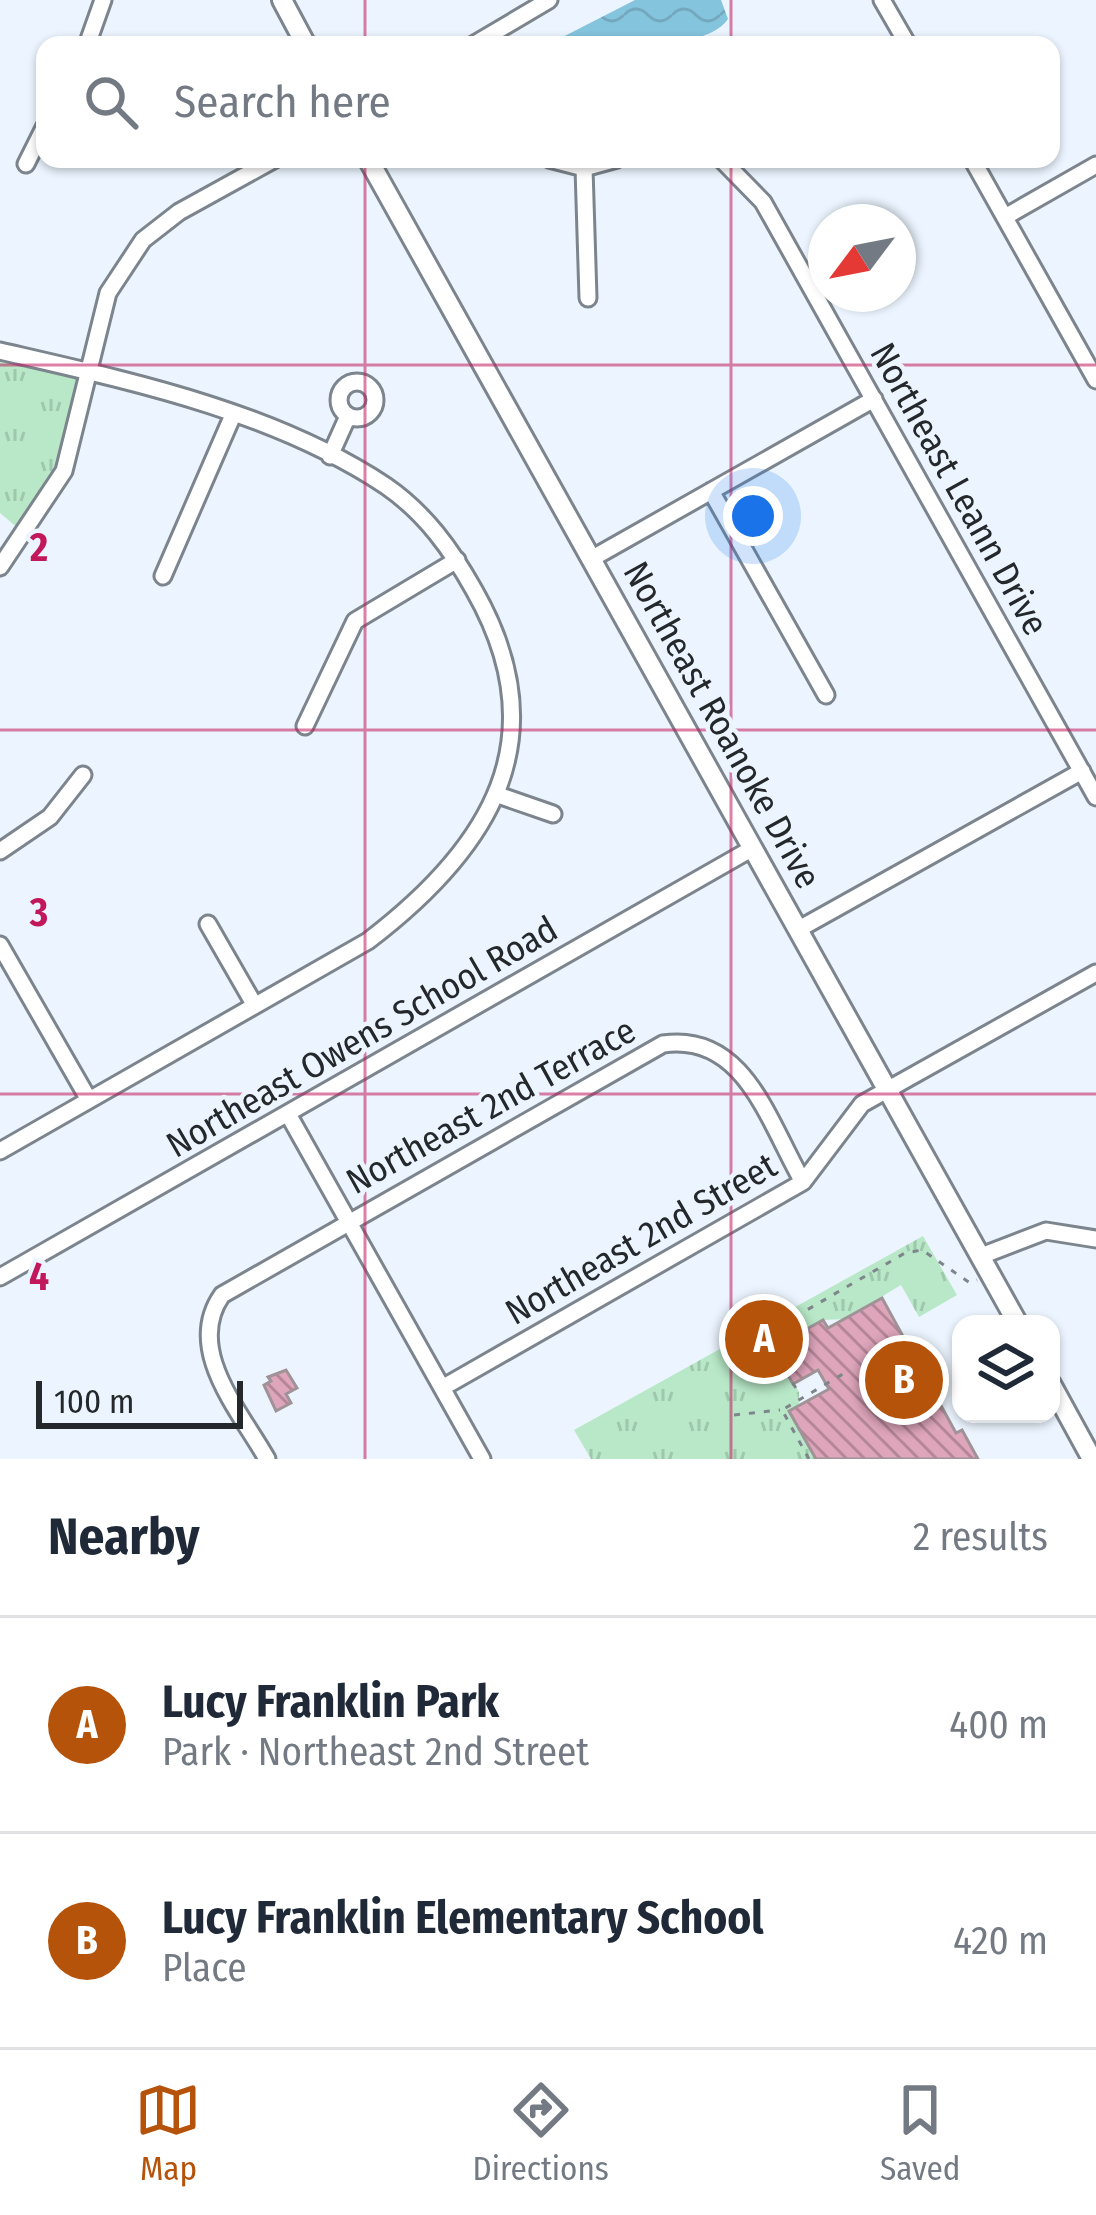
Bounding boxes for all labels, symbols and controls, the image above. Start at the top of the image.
search box [36,36,1060,168]
icon: search [78,69,144,135]
text: Search here [174,75,391,129]
north arrow [808,204,916,312]
street label: Northeast Leann Drive [860,335,1058,643]
your location [723,486,783,546]
text: 2 [29,525,48,571]
street label: Northeast Roanoke Drive [614,554,830,896]
text: 3 [29,890,48,936]
street label: Northeast Owens School Road [159,907,565,1167]
street label: Northeast 2nd Terrace [339,1008,643,1204]
street label: Northeast 2nd Street [498,1143,785,1334]
text: 4 [29,1254,49,1300]
pin: A [725,1294,803,1384]
map controls [952,1315,1060,1423]
button: layers [952,1315,1060,1423]
pin: B [865,1335,943,1425]
scale bar [36,1375,243,1428]
text: 100 m [54,1382,134,1422]
text: Nearby [48,1506,200,1568]
text: 2 results [913,1514,1048,1560]
text: Lucy Franklin Park [162,1675,499,1729]
text: A [76,1702,98,1748]
text: 400 m [949,1702,1048,1748]
text: Park · Northeast 2nd Street [162,1729,589,1775]
text: Lucy Franklin Elementary School [162,1891,764,1945]
text: B [76,1918,98,1964]
text: 420 m [953,1918,1048,1964]
text: Place [162,1945,246,1991]
tab: Map [135,2077,201,2189]
tab: Directions [472,2077,609,2189]
tab: Saved [880,2077,960,2189]

